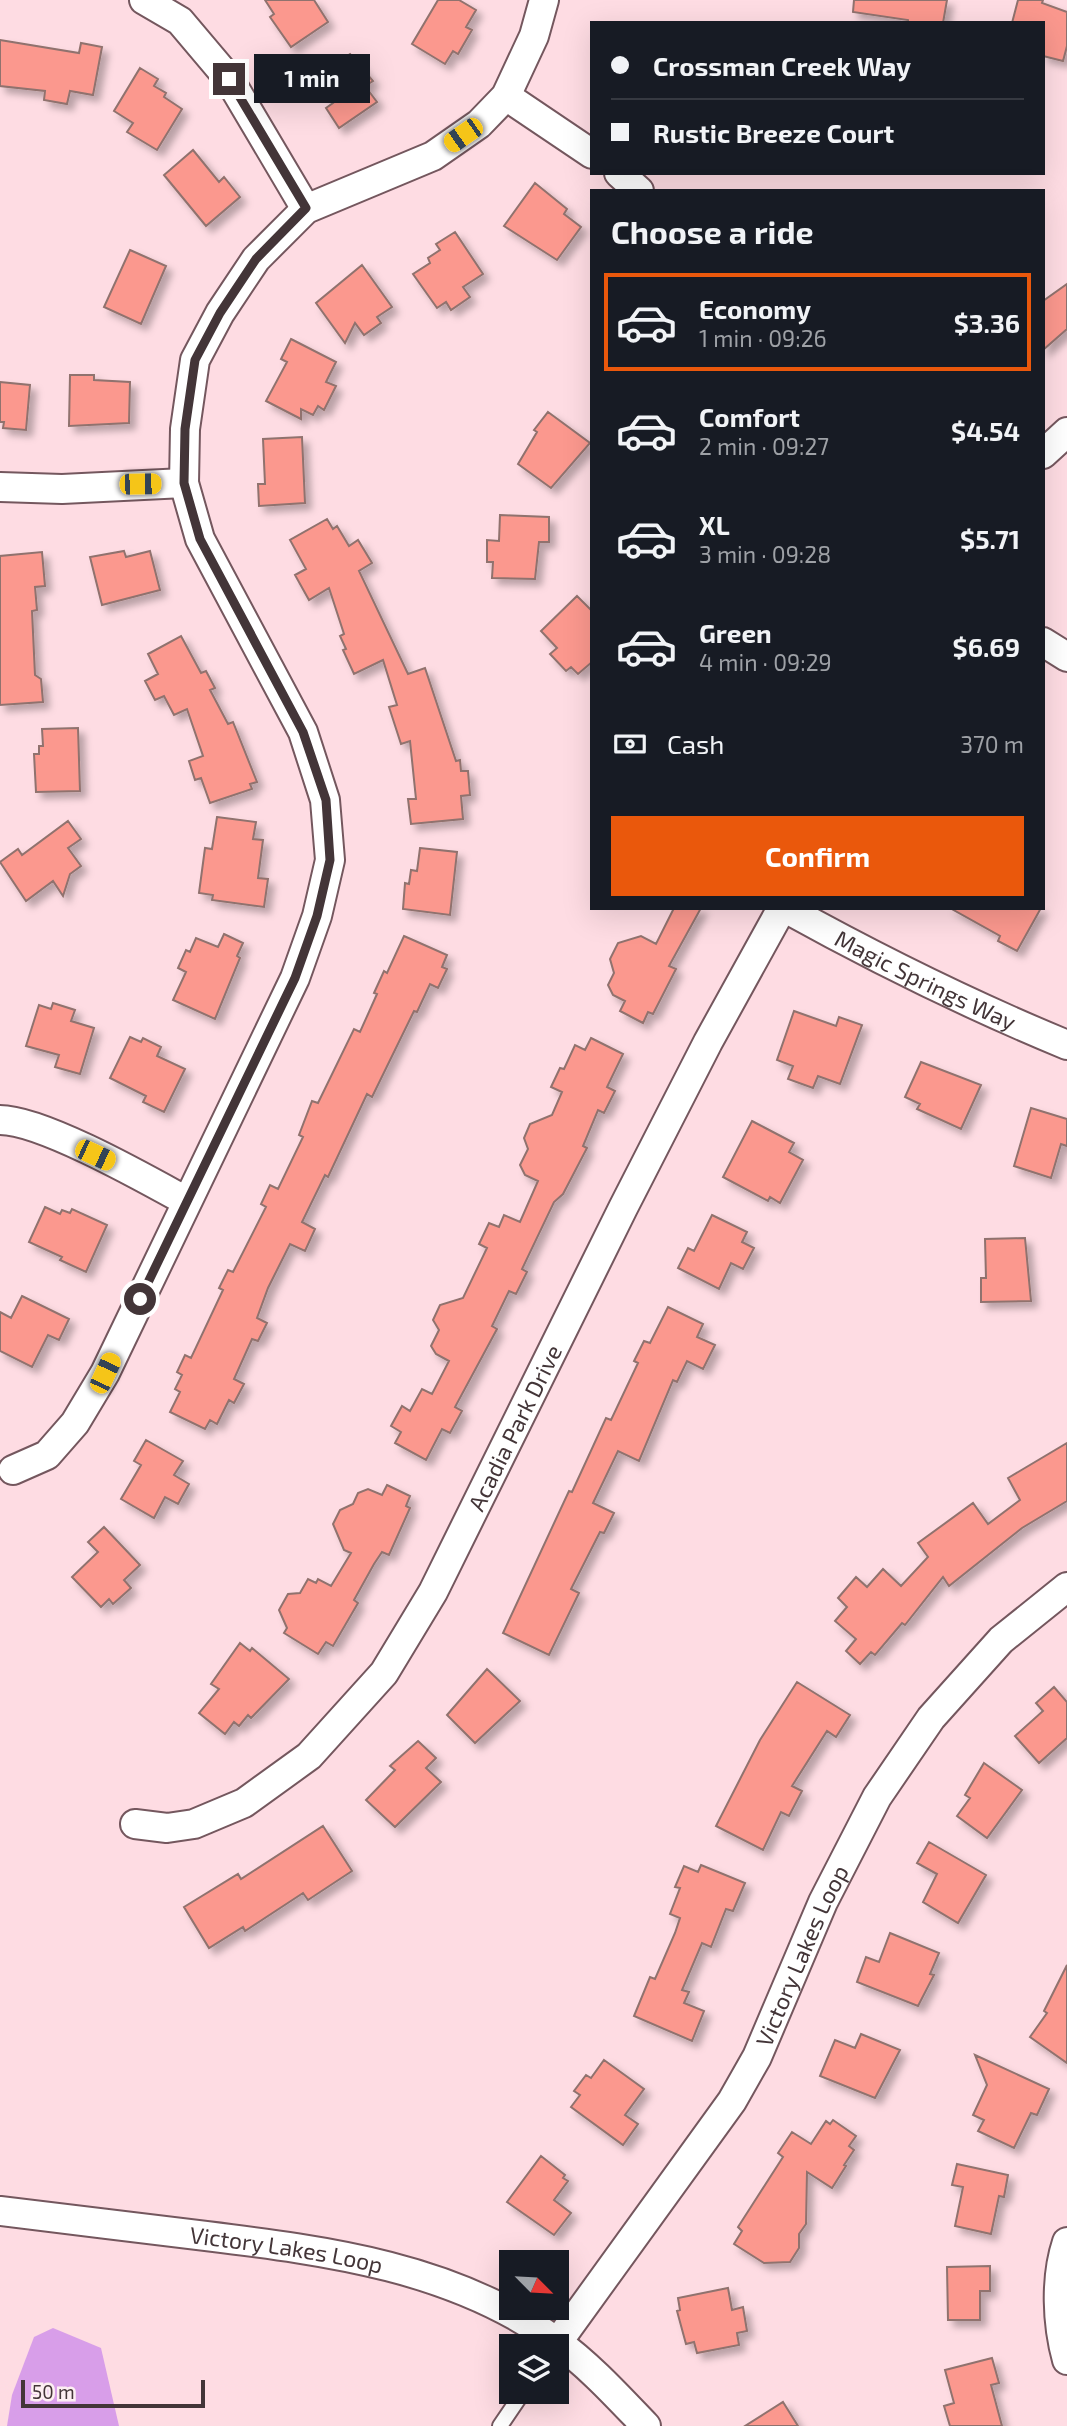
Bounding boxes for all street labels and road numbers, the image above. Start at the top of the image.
street label: Magic Springs Way [830,924,1021,1036]
street label: Acadia Park Drive [462,1340,567,1515]
street label: Victory Lakes Loop [749,1860,854,2050]
street label: Victory Lakes Loop [188,2220,386,2279]

